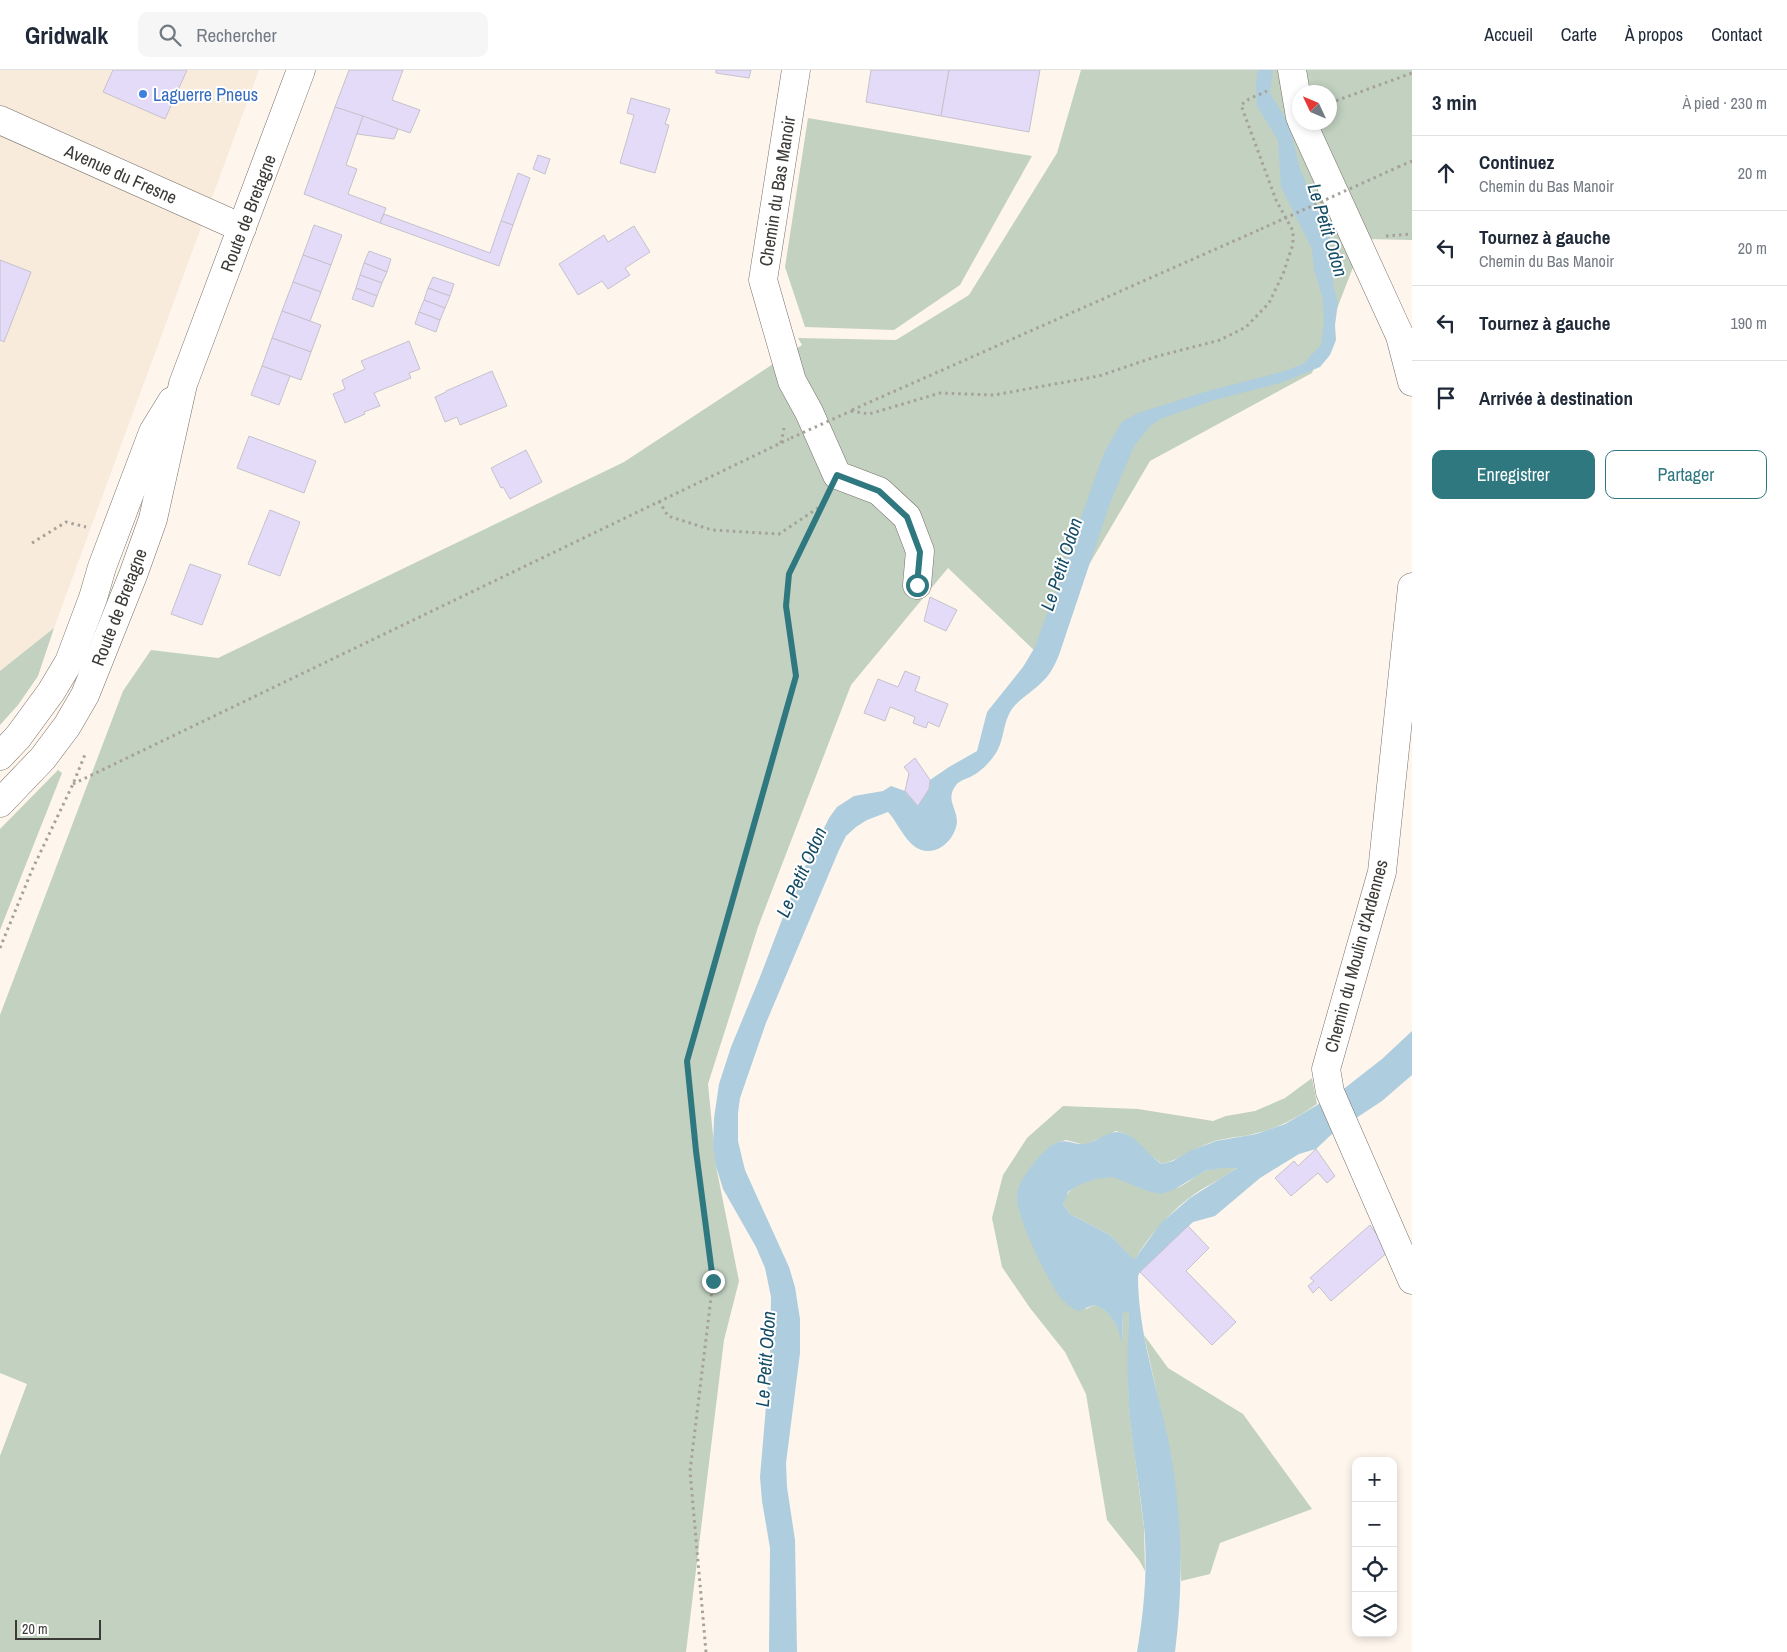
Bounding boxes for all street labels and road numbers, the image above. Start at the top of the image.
street label: Chemin du Bas Manoir [753,114,801,268]
street label: Avenue du Fresne [60,138,181,210]
street label: Route de Bretagne [214,151,282,275]
street label: Route de Bretagne [85,545,153,669]
street label: Chemin du Moulin d'Ardennes [1318,857,1394,1055]

